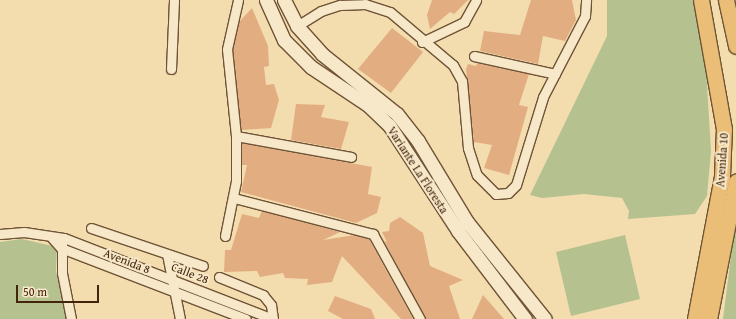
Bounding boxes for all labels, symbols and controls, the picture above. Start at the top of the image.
street label: Variante La Floresta [385,124,451,216]
street label: Avenida 10 [713,132,731,188]
street label: Avenida 8 [102,246,152,276]
street label: Calle 28 [169,259,211,287]
scale bar [18,277,101,303]
text: 50 m [23,283,47,300]

